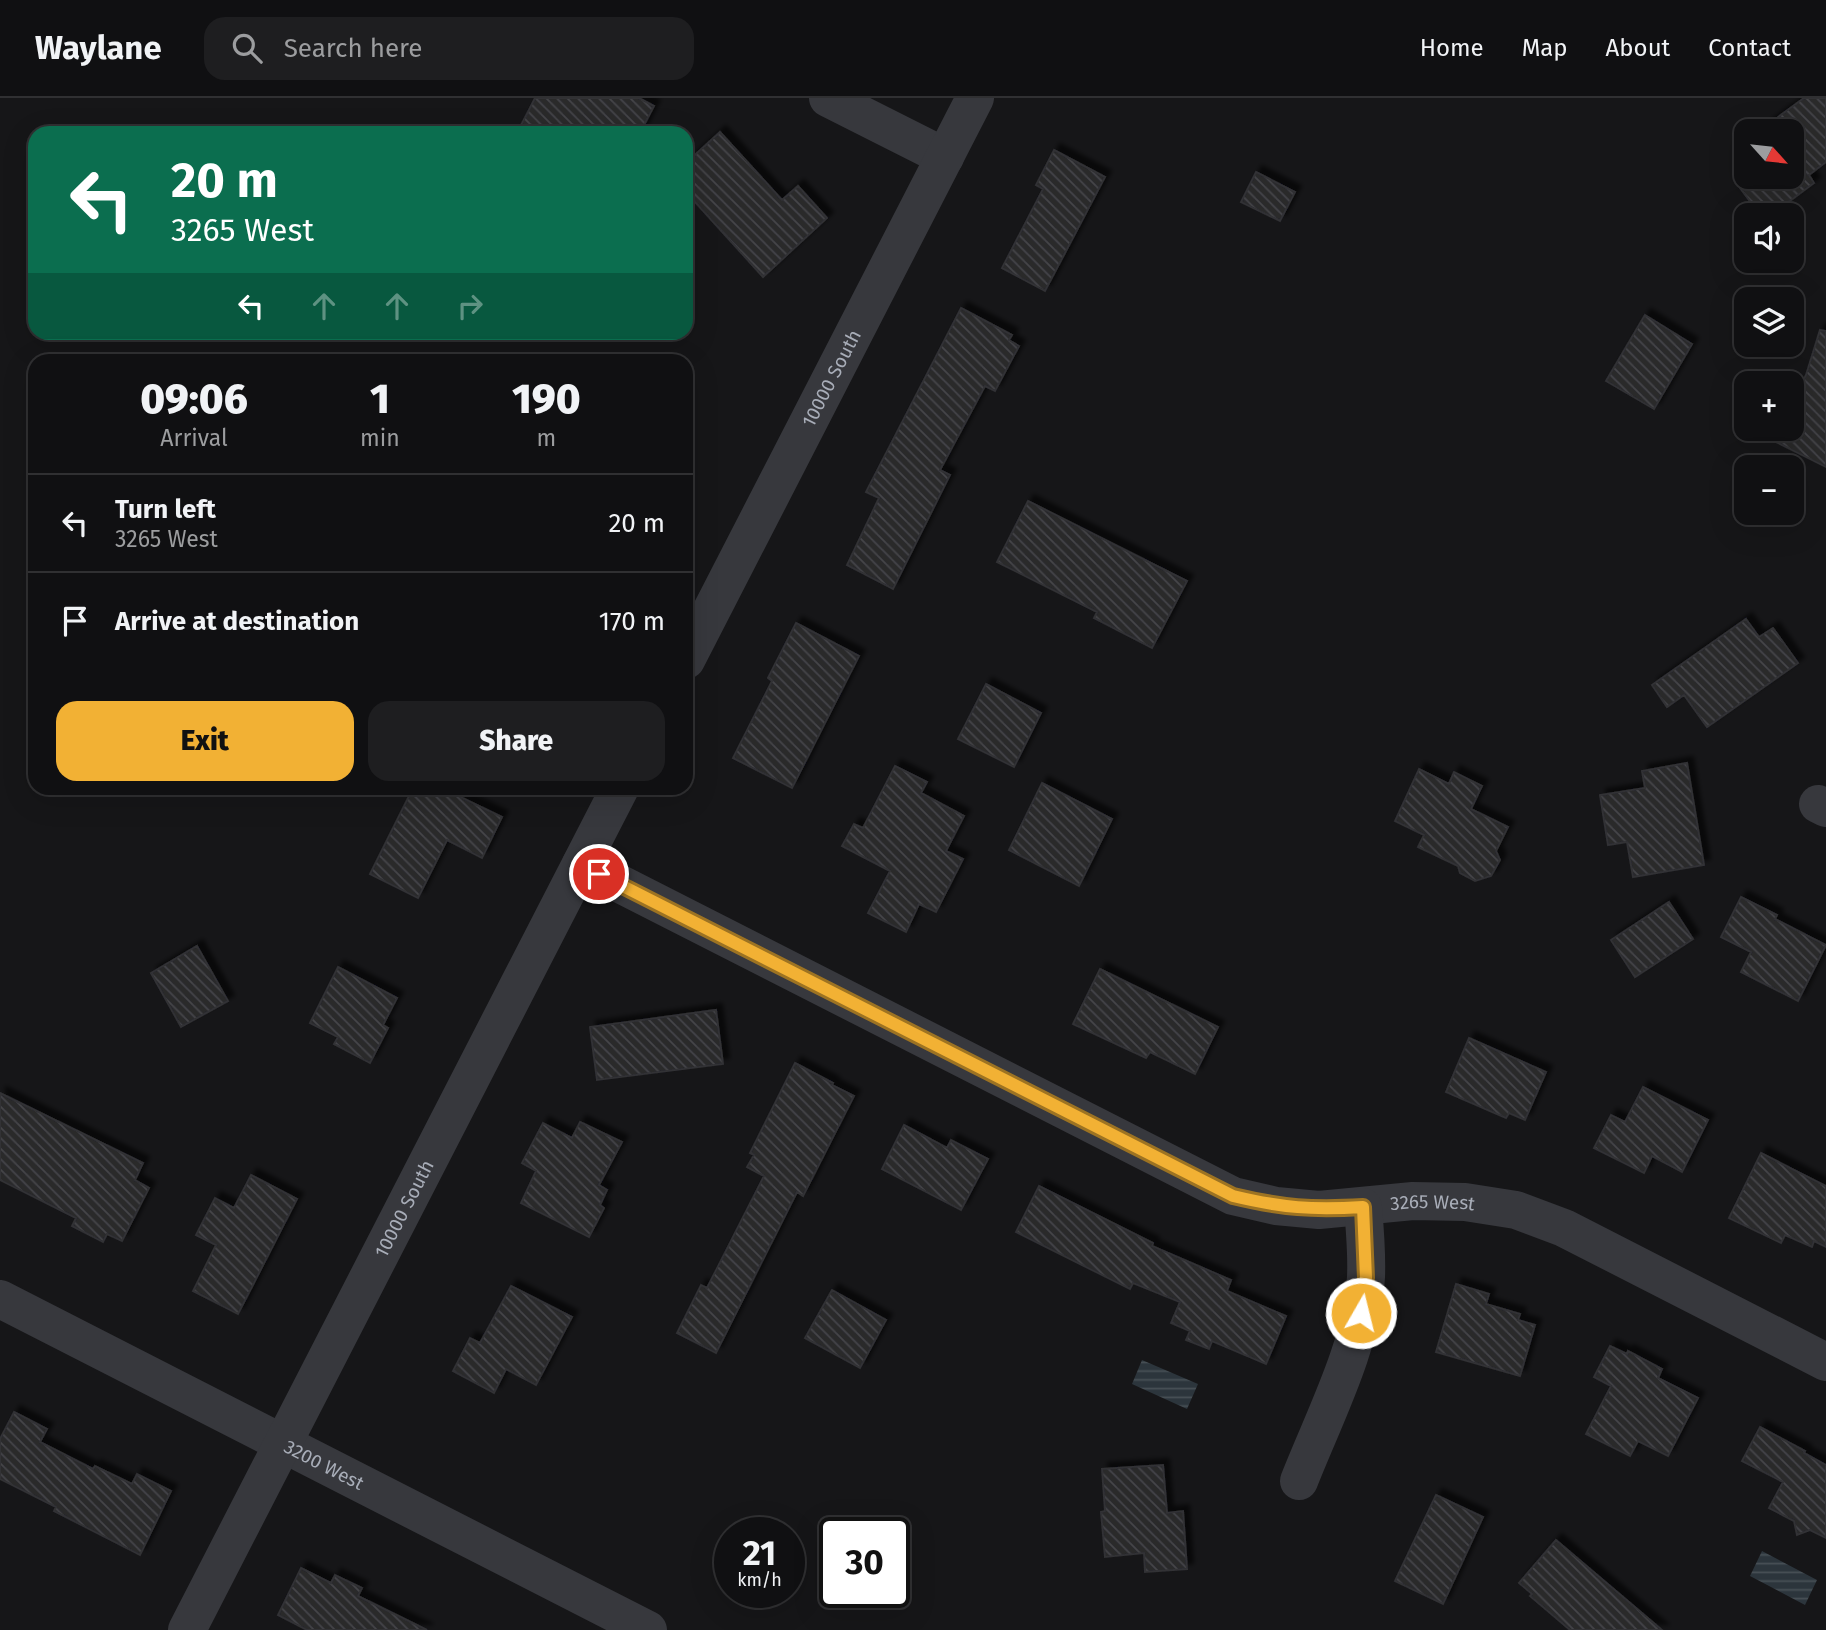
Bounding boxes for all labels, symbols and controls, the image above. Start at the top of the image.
search box [204,17,694,80]
text: Waylane [35,28,162,68]
icon: search [228,29,266,67]
text: Search here [284,33,423,64]
text: Home [1420,34,1484,62]
text: Map [1522,34,1568,62]
text: About [1606,34,1670,62]
text: Contact [1708,34,1791,62]
north arrow [1734,119,1804,189]
map controls [1734,119,1804,525]
text: 20 m [171,151,278,210]
icon: left [56,154,147,245]
button: sound [1734,203,1804,273]
text: 3265 West [171,211,314,249]
icon: left [232,287,270,325]
icon: ahead [305,287,343,325]
icon: ahead [378,287,416,325]
icon: right [451,287,489,325]
button: layers [1734,287,1804,357]
street label: 10000 South [797,326,866,431]
button: + [1734,371,1804,441]
text: 09:06 [140,374,248,424]
text: 1 [370,374,390,424]
text: 190 [512,374,581,424]
text: Arrival [160,424,228,452]
text: min [360,424,400,452]
text: m [536,424,556,452]
button: − [1734,455,1804,525]
text: Turn left [115,494,216,525]
icon: left [56,504,94,542]
text: 20 m [608,508,665,539]
text: 3265 West [115,525,218,553]
icon: arrive [56,602,94,640]
text: Arrive at destination [115,606,359,637]
text: 170 m [599,606,665,637]
button: Exit [56,701,354,781]
button: Share [368,701,665,781]
pin [569,844,629,904]
icon: arrive [580,855,618,893]
street label: 10000 South [370,1156,439,1261]
street label: 3265 West [1389,1190,1477,1215]
position arrow [1324,1276,1398,1350]
street label: 3200 West [280,1435,368,1495]
speed limit sign: 30 [819,1517,910,1608]
text: 21 [743,1532,776,1574]
text: km/h [737,1569,782,1591]

